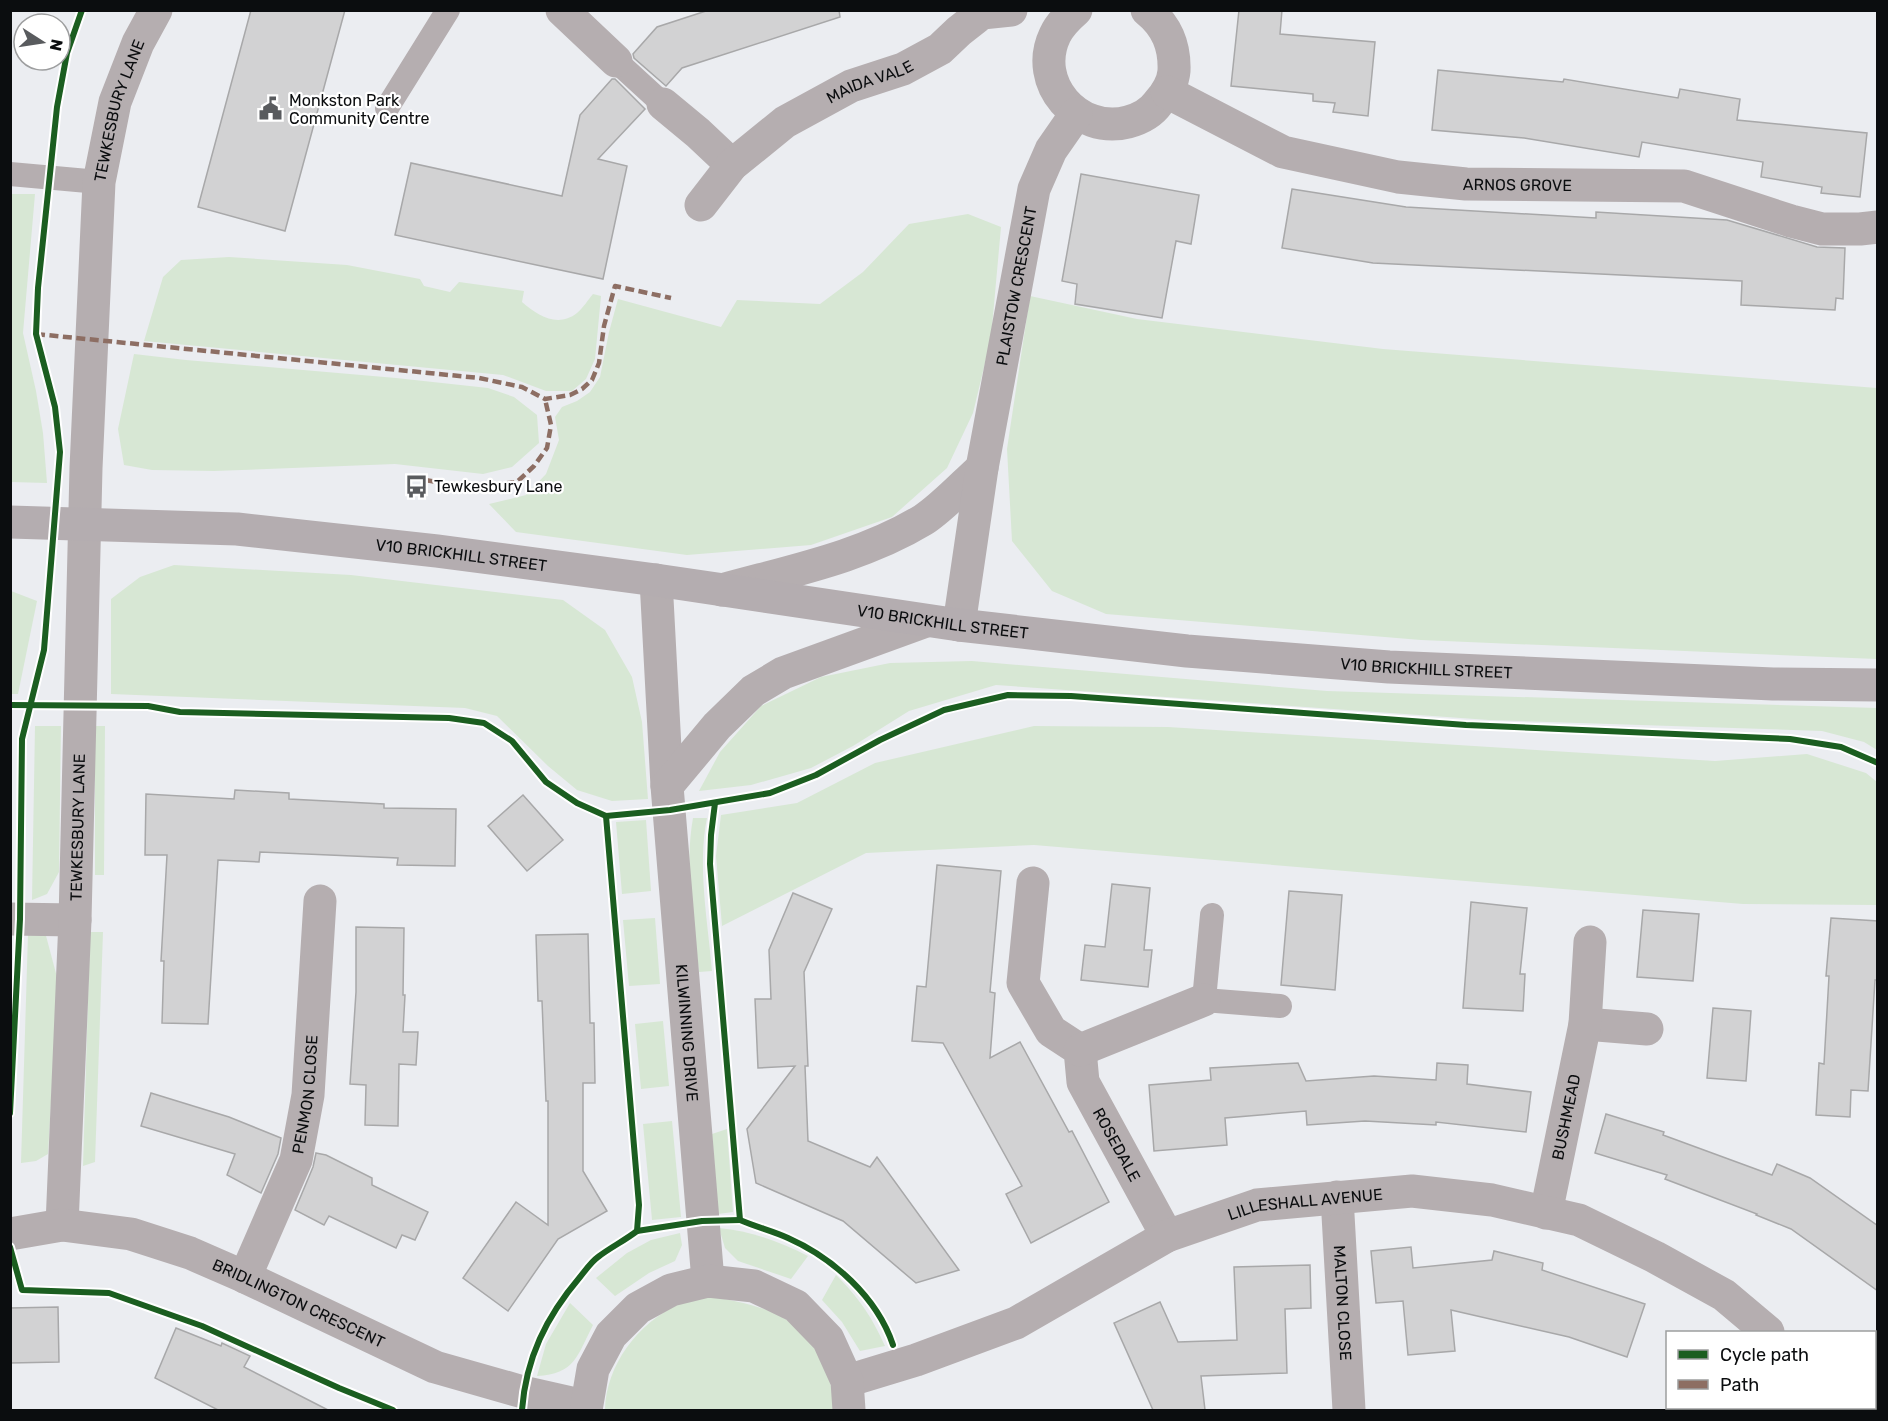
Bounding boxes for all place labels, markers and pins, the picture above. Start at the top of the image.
place label: Monkston Park Community Centre [289,91,429,128]
public building icon: Monkston Park Community Centre [258,96,284,122]
bus stop icon: Tewkesbury Lane [403,473,429,499]
place label: Tewkesbury Lane [434,477,562,496]

